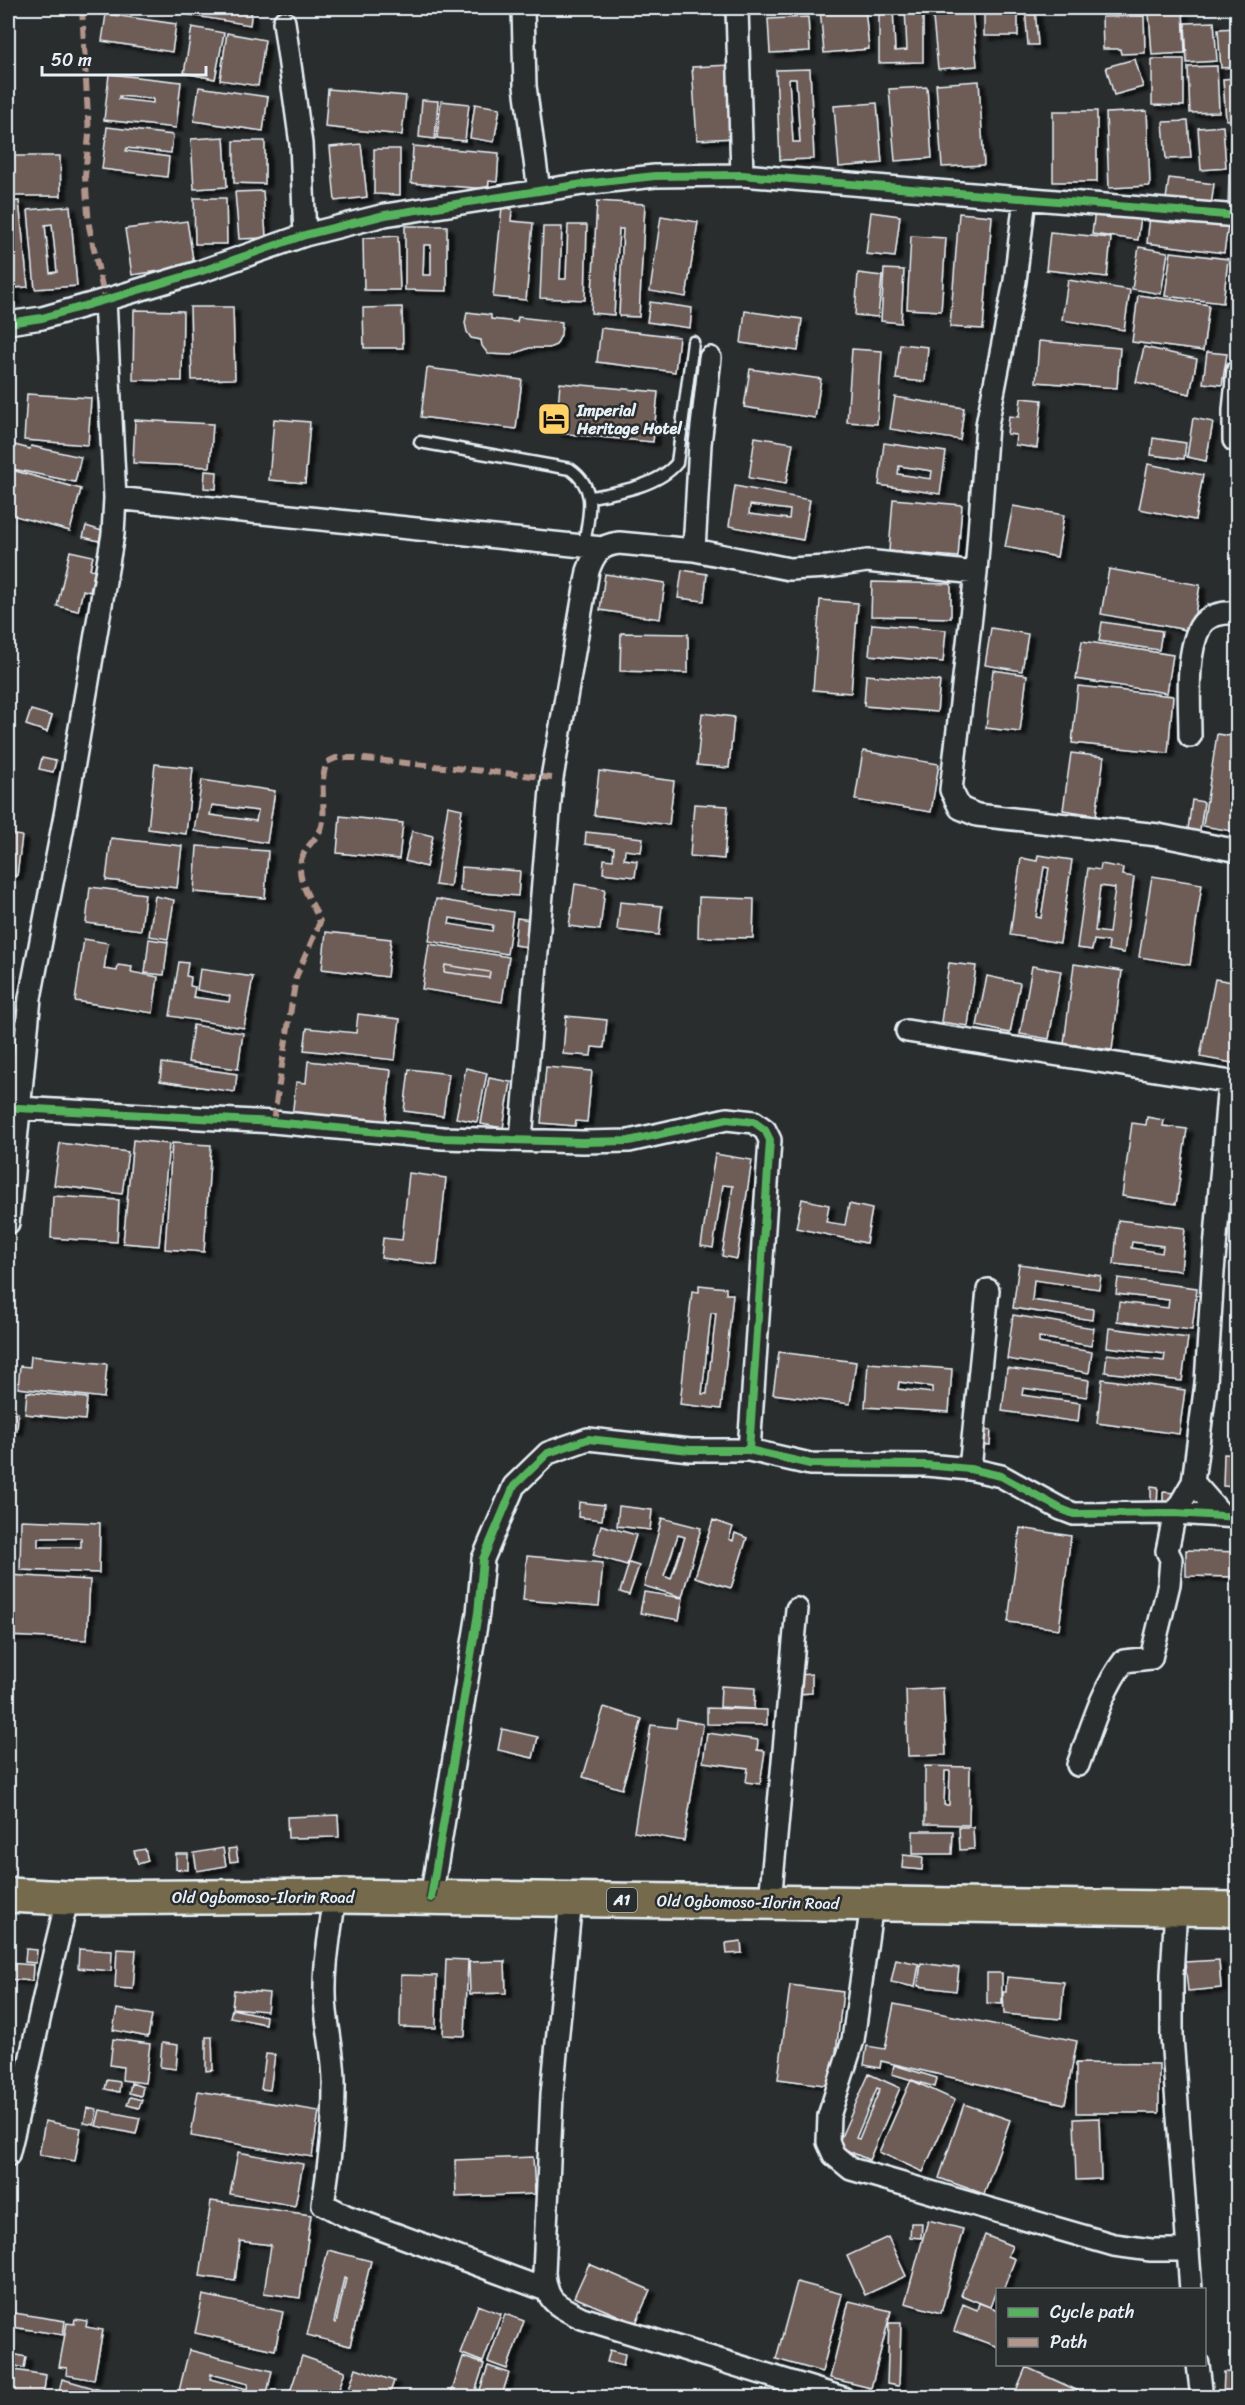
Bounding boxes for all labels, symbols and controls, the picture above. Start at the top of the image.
scale bar [42,39,206,77]
text: 50 m [51,44,92,76]
place label: Imperial Heritage Hotel [576,396,683,443]
hotel icon: Imperial Heritage Hotel [536,401,572,437]
street label: Old Ogbomoso-Ilorin Road [172,1883,356,1912]
street label: Old Ogbomoso-Ilorin Road [657,1886,841,1918]
road number: A1 [607,1888,637,1912]
legend [996,2288,1206,2366]
text: Cycle path [1050,2296,1134,2328]
text: Path [1050,2326,1087,2358]

